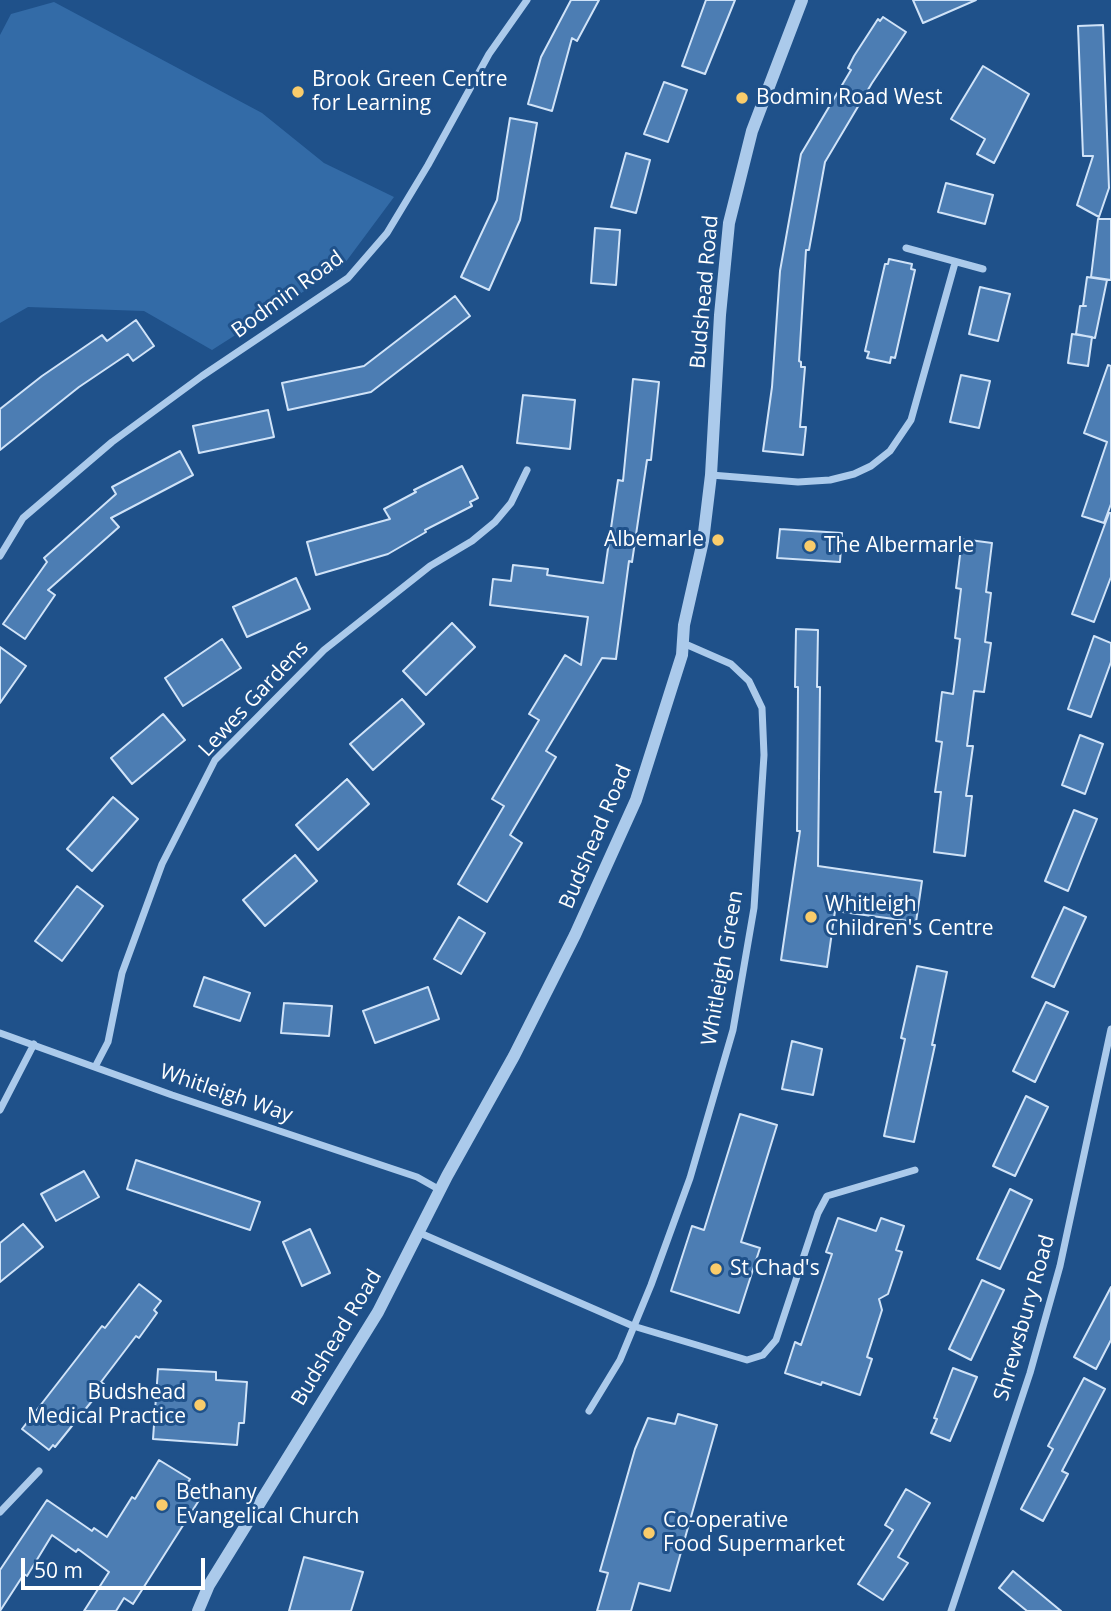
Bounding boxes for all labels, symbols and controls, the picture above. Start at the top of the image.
place label: Brook Green Centre for Learning [312,67,507,117]
marker: Brook Green Centre for Learning [290,84,306,100]
place label: Bodmin Road West [756,85,942,111]
marker: Bodmin Road West [734,90,750,106]
street label: Budshead Road [686,214,724,370]
street label: Bodmin Road [227,246,349,344]
place label: Albemarle [604,527,704,553]
marker: Albemarle [710,532,726,548]
place label: The Albermarle [824,533,974,559]
marker: The Albermarle [802,538,818,554]
street label: Lewes Gardens [194,636,314,762]
street label: Budshead Road [554,761,638,913]
street label: Whitleigh Green [697,888,749,1048]
place label: Whitleigh Children's Centre [825,892,994,942]
marker: Whitleigh Children's Centre [803,909,819,925]
street label: Whitleigh Way [156,1059,296,1129]
street label: Shrewsbury Road [989,1232,1061,1404]
place label: St Chad's [730,1256,820,1282]
marker: St Chad's [708,1261,724,1277]
street label: Budshead Road [287,1265,387,1411]
place label: Budshead Medical Practice [27,1380,186,1430]
marker: Budshead Medical Practice [192,1397,208,1413]
place label: Bethany Evangelical Church [176,1480,359,1530]
marker: Bethany Evangelical Church [154,1497,170,1513]
place label: Co-operative Food Supermarket [663,1508,845,1558]
marker: Co-operative Food Supermarket [641,1525,657,1541]
scale bar [24,1544,208,1588]
text: 50 m [34,1556,83,1584]

